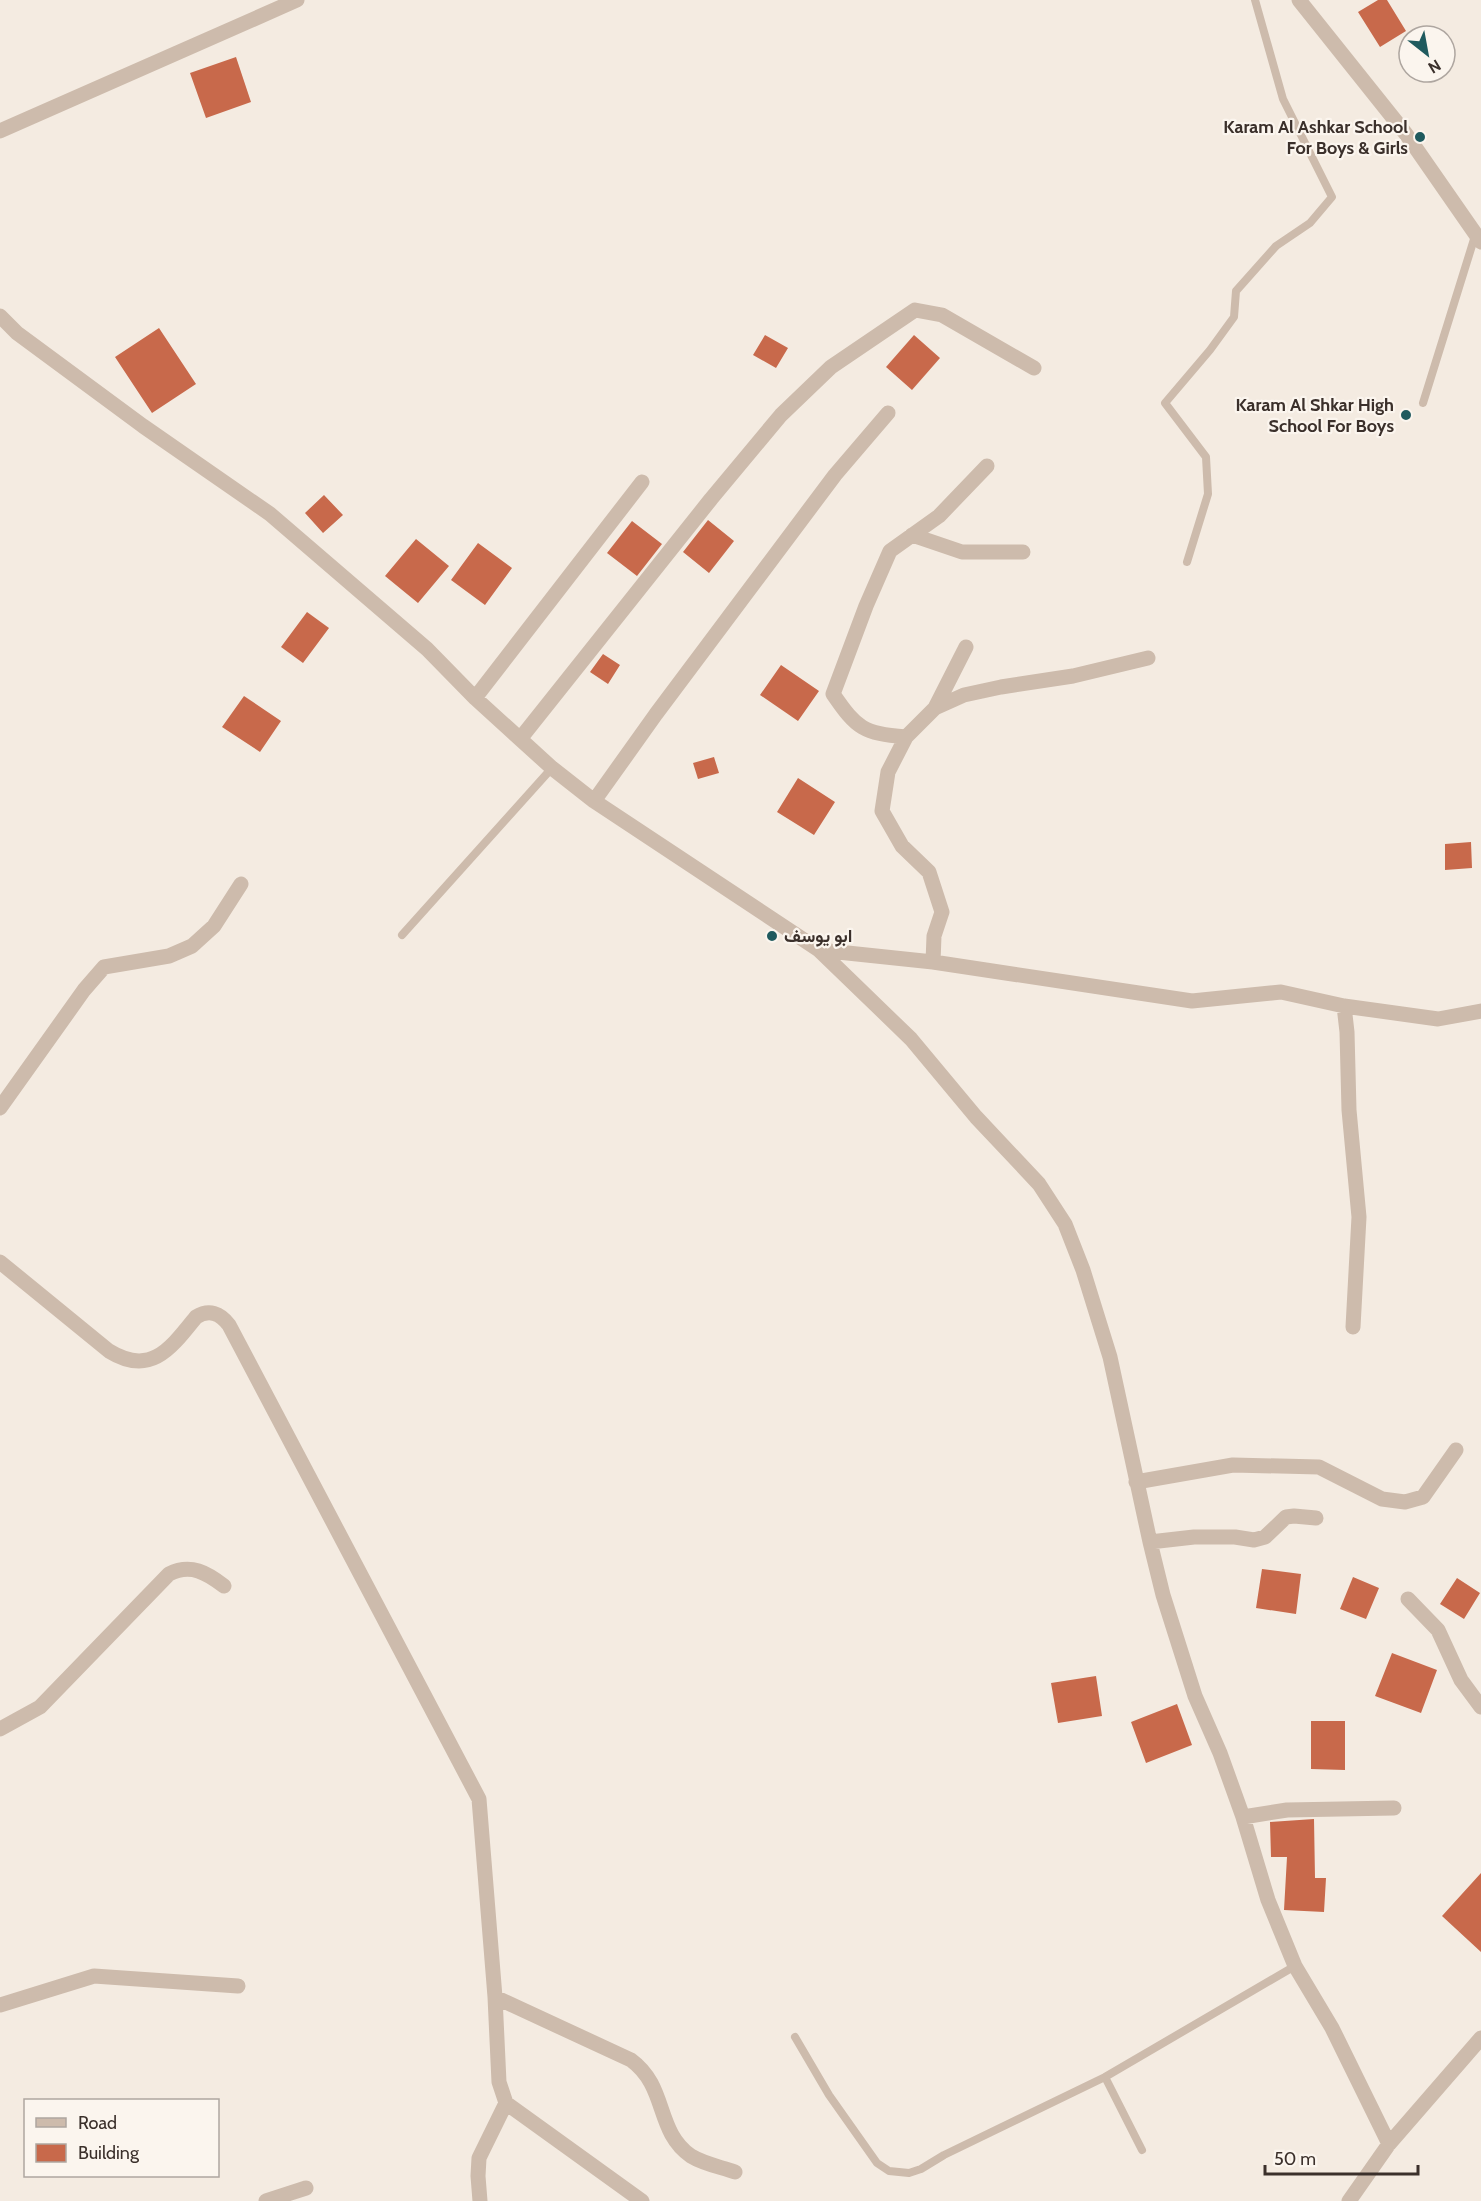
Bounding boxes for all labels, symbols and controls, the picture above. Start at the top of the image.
north arrow [1397,24,1457,84]
text: N [1425,55,1444,77]
place label: Karam Al Ashkar School For Boys & Girls [1223,116,1408,159]
marker: Karam Al Ashkar School For Boys & Girls [1413,130,1427,144]
place label: Karam Al Shkar High School For Boys [1235,394,1394,437]
marker: Karam Al Shkar High School For Boys [1399,408,1413,422]
place label: ابو يوسف [784,925,852,947]
marker: ابو يوسف [765,929,779,943]
legend [24,2099,219,2177]
text: Road [78,2112,117,2134]
scale bar [1265,2138,1418,2176]
text: Building [78,2142,140,2164]
text: 50 m [1274,2148,1316,2170]

